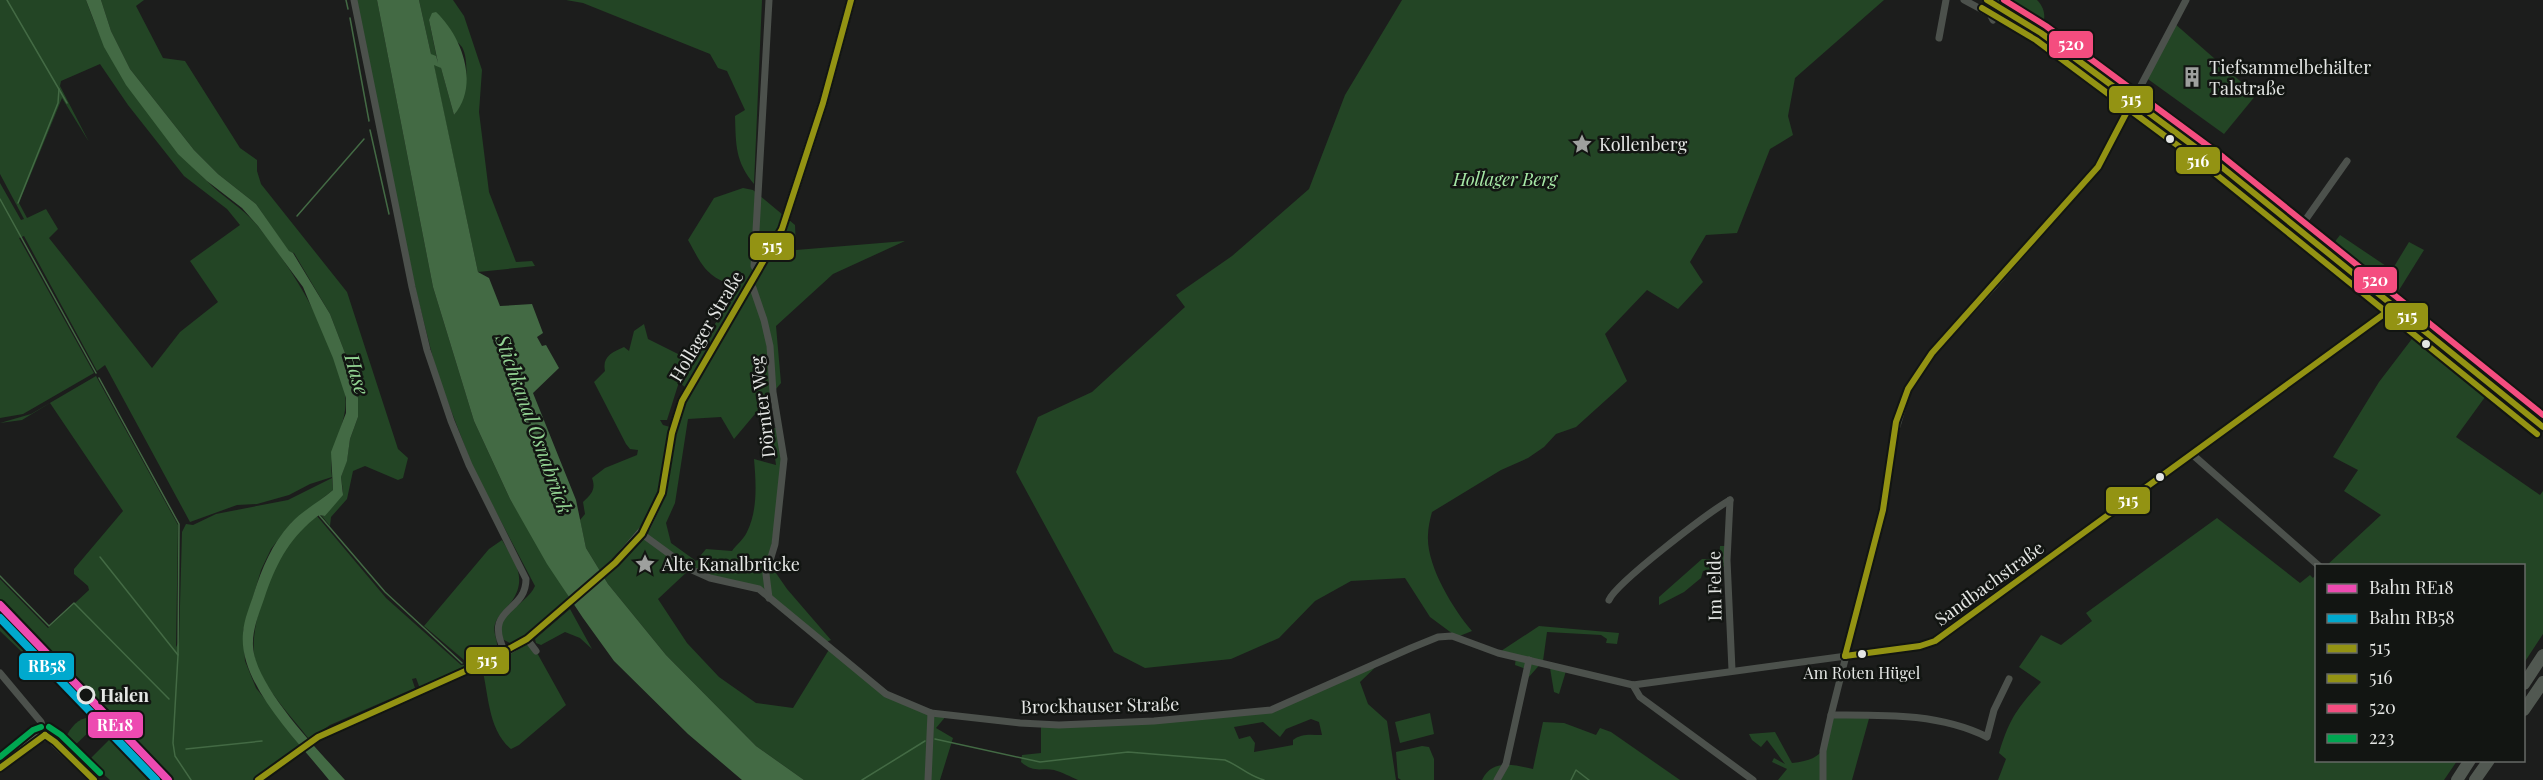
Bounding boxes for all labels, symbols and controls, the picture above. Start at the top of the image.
line badge: 520 [2048,30,2094,59]
text: 520 [2058,33,2084,54]
place label: Tiefsammelbehälter Talstraße [2209,55,2371,100]
building icon: Tiefsammelbehälter Talstraße [2180,65,2204,89]
line badge: 515 [2108,85,2154,114]
text: 515 [2121,88,2141,109]
place icon: Kollenberg [1570,132,1594,156]
place label: Kollenberg [1599,132,1688,156]
unlabelled marker [2164,133,2176,145]
line badge: 516 [2175,146,2221,175]
text: 516 [2187,150,2209,171]
park label: Hollager Berg [1452,167,1559,191]
line badge: 515 [749,232,795,261]
text: 515 [762,235,782,256]
street label: Hollager Straße [663,266,749,386]
line badge: 520 [2353,266,2398,294]
text: 520 [2362,269,2388,290]
line badge: 515 [2384,302,2429,331]
text: 515 [2397,305,2417,326]
water label: Stichkanal Osnabrück [490,330,580,517]
unlabelled marker [2420,338,2432,350]
water label: Hase [339,349,377,398]
street label: Dörnter Weg [744,354,780,459]
unlabelled marker [2154,471,2166,483]
line badge: 515 [2105,486,2151,515]
text: 515 [2118,489,2138,510]
street label: Sandbachstraße [1930,535,2048,631]
street label: Im Felde [1701,551,1727,621]
place icon: Alte Kanalbrücke [633,552,657,576]
place label: Alte Kanalbrücke [661,552,800,576]
legend [2315,564,2525,762]
text: Bahn RE18 [2369,575,2454,599]
text: Bahn RB58 [2369,605,2455,629]
text: 515 [2369,635,2390,659]
line badge: 515 [465,646,510,675]
marker: Am Roten Hügel [1856,648,1868,660]
text: 515 [477,649,497,670]
line badge: RB58 [18,652,75,681]
text: RB58 [28,655,66,676]
place label: Am Roten Hügel [1803,662,1921,683]
text: 516 [2369,665,2392,689]
place label: Halen [100,683,149,707]
marker: Halen [77,686,95,704]
street label: Brockhauser Straße [1020,692,1180,718]
text: 520 [2369,695,2396,719]
line badge: RE18 [87,711,144,739]
text: RE18 [97,714,133,735]
text: 223 [2369,725,2394,749]

